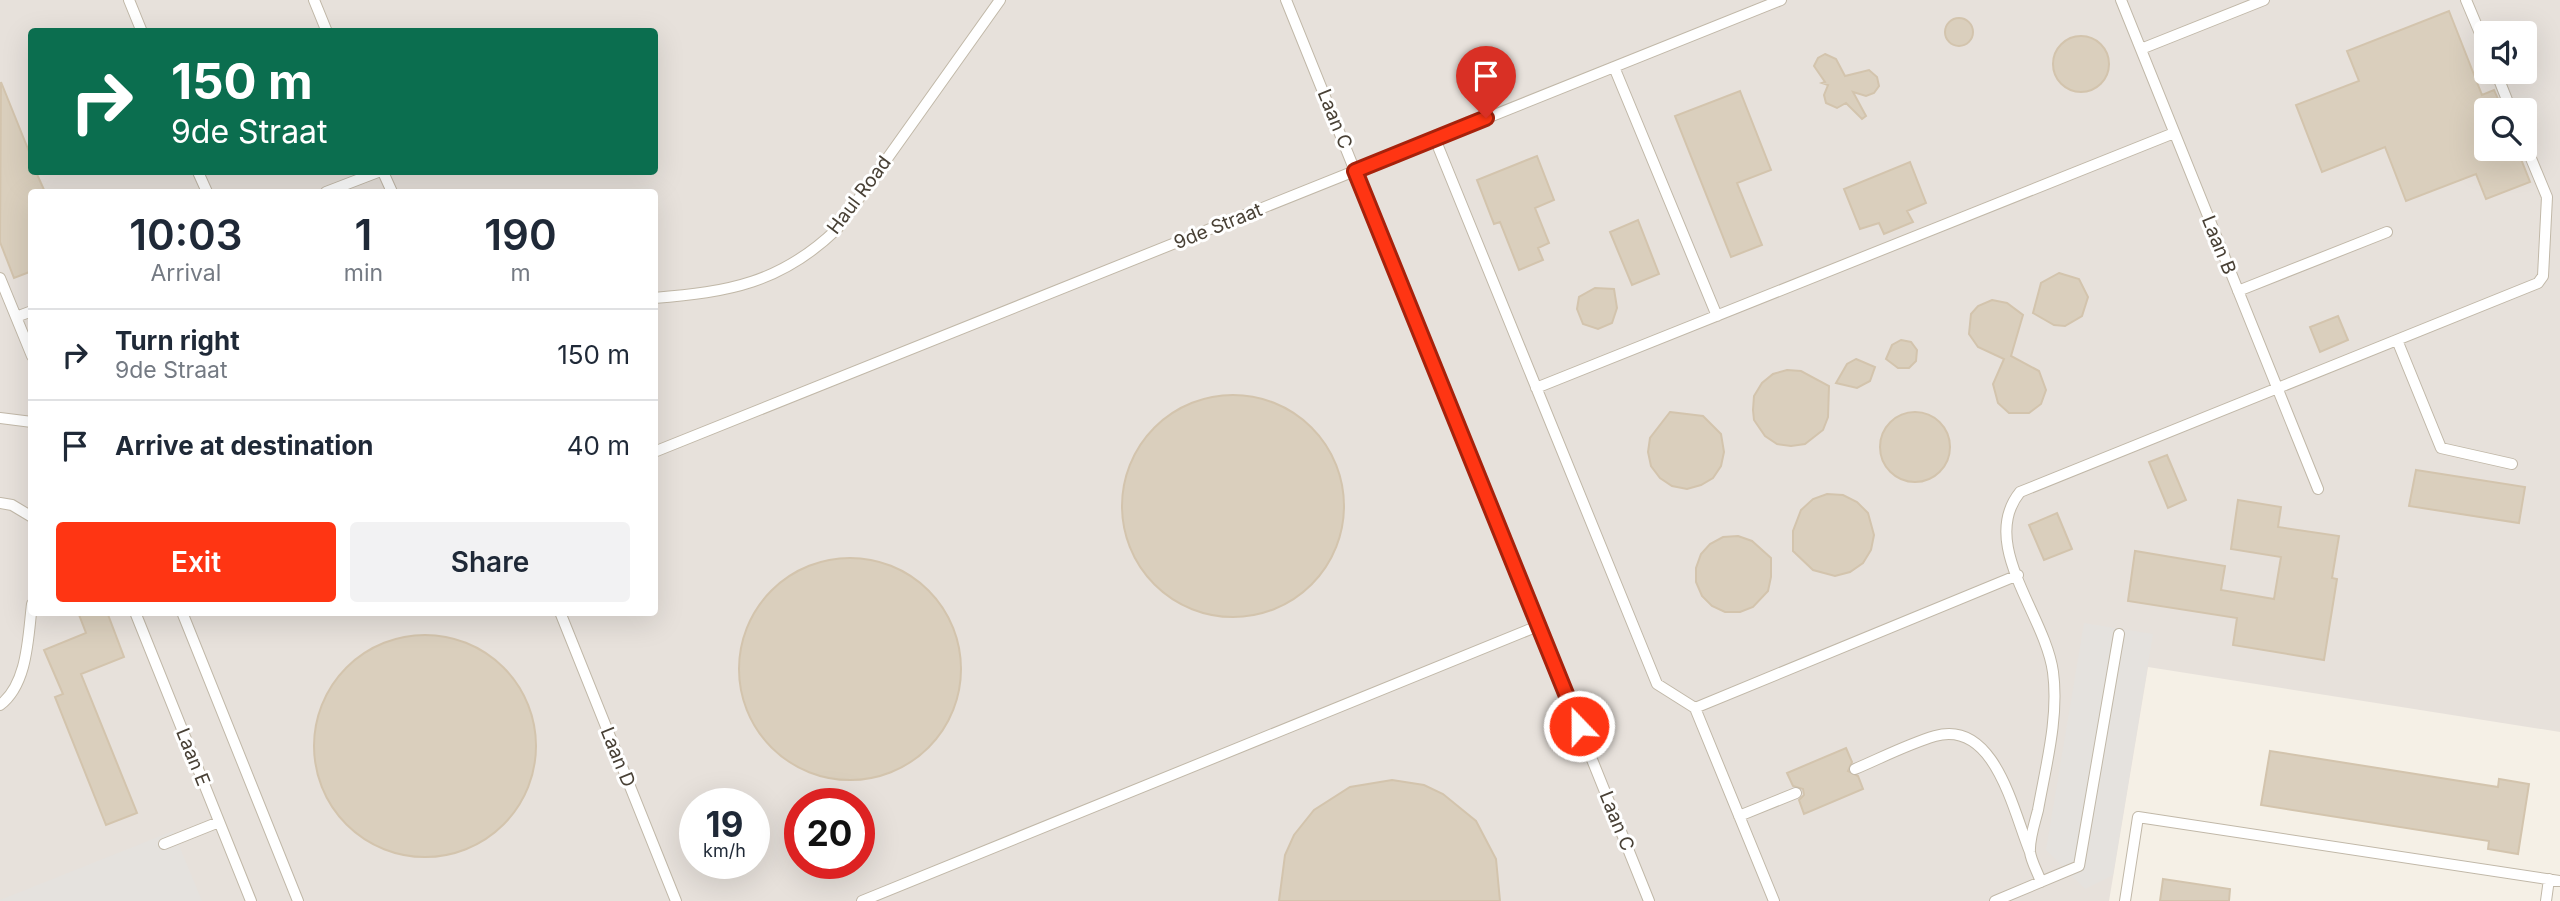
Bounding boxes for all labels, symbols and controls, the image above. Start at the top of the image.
map controls [2474,21,2537,161]
button: sound [2474,21,2537,84]
pin [1456,46,1516,118]
text: 150 m [171,52,313,111]
icon: right [56,56,147,147]
icon: arrive [1467,57,1505,95]
street label: Laan C [1313,86,1357,152]
button: search [2474,98,2537,161]
text: 9de Straat [171,112,328,151]
street label: Haul Road [822,151,896,239]
street label: 9de Straat [1171,198,1265,254]
text: 10:03 [129,209,243,260]
text: 1 [355,209,372,260]
text: 190 [484,209,557,260]
street label: Laan B [2197,212,2241,278]
text: Arrival [151,259,221,287]
text: min [344,259,383,287]
text: m [510,259,531,287]
text: Turn right [115,325,240,356]
icon: right [56,336,94,374]
text: 150 m [557,339,630,370]
text: 9de Straat [115,356,228,384]
icon: arrive [56,427,94,465]
text: Arrive at destination [115,430,374,461]
text: 40 m [567,430,630,461]
button: Exit [56,522,336,602]
button: Share [350,522,630,602]
position arrow [1542,689,1616,763]
street label: Laan D [596,724,640,790]
street label: Laan E [171,725,215,789]
speed limit sign: 20 [784,788,875,879]
street label: Laan C [1595,788,1639,854]
text: 19 [706,803,743,845]
text: km/h [703,840,746,861]

